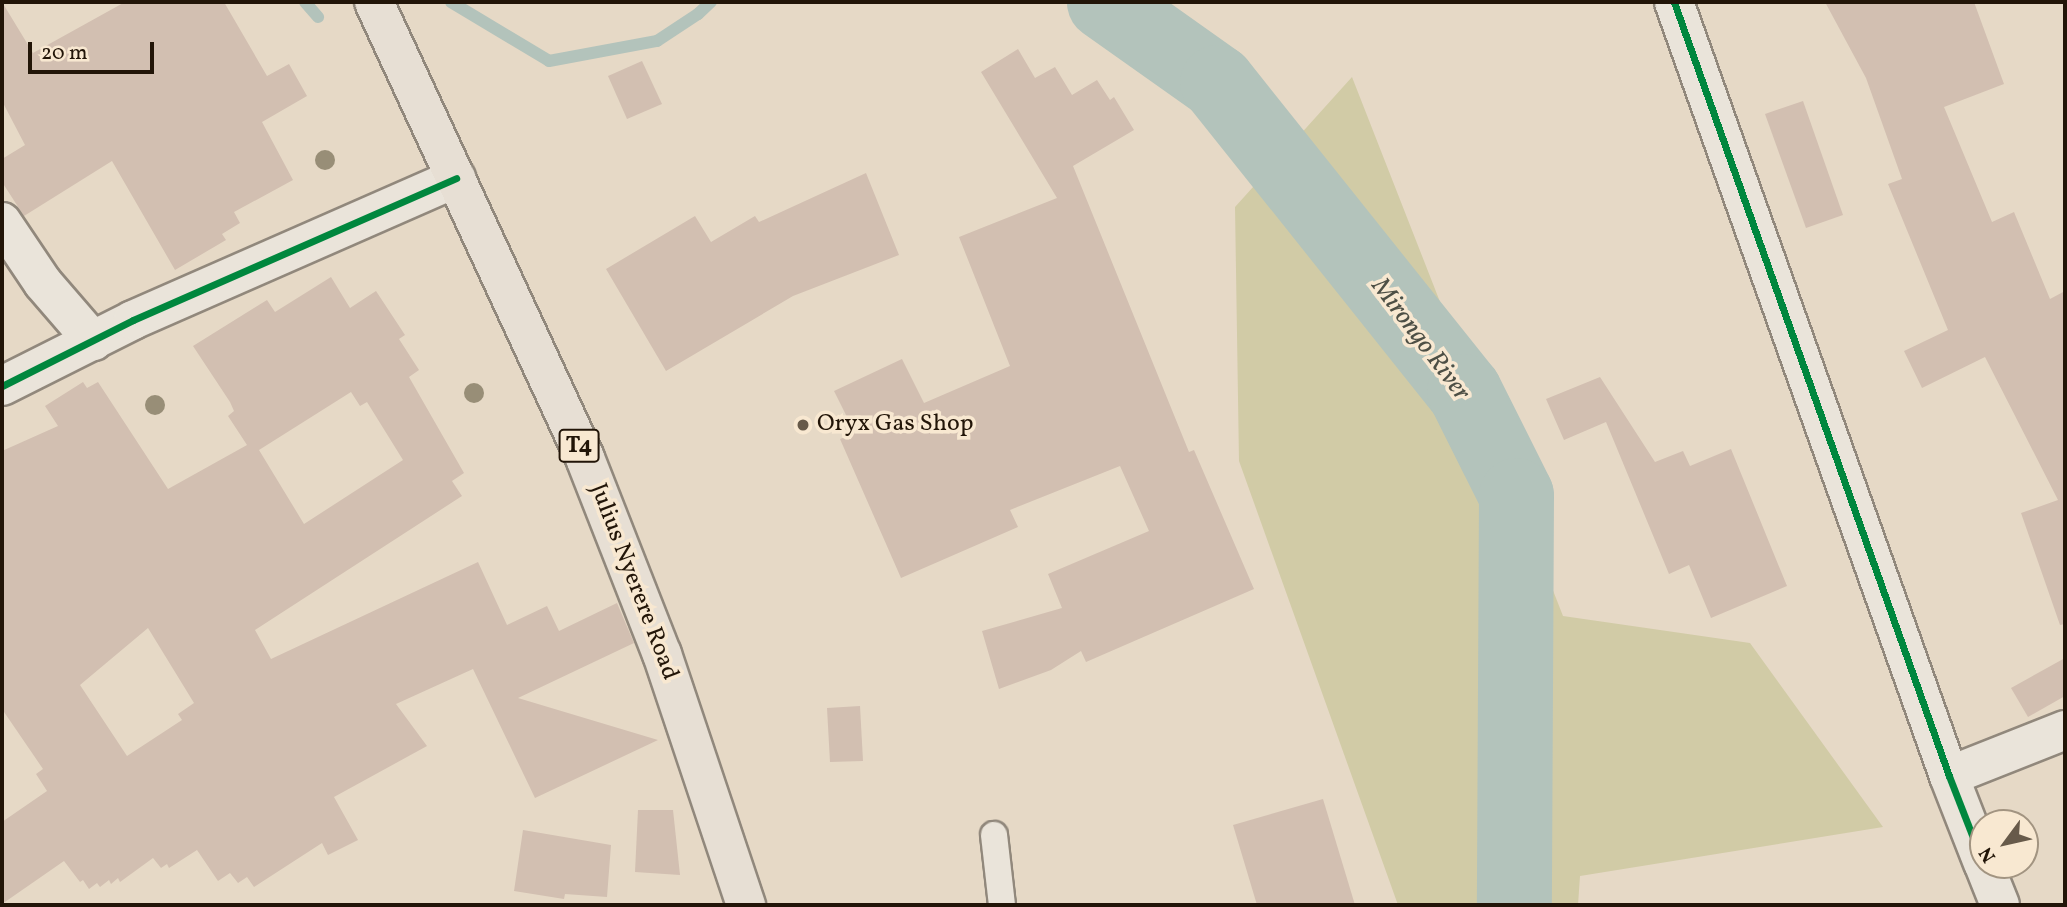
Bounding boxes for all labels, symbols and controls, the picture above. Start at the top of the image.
scale bar [32,28,158,72]
text: 20 m [41,39,87,68]
water label: Mirongo River [1364,272,1476,408]
place label: Oryx Gas Shop [817,411,974,439]
marker: Oryx Gas Shop [795,417,811,433]
road number: T4 [558,426,600,466]
street label: Julius Nyerere Road [582,480,684,684]
north arrow [1969,809,2039,879]
text: N [1973,841,2003,867]

